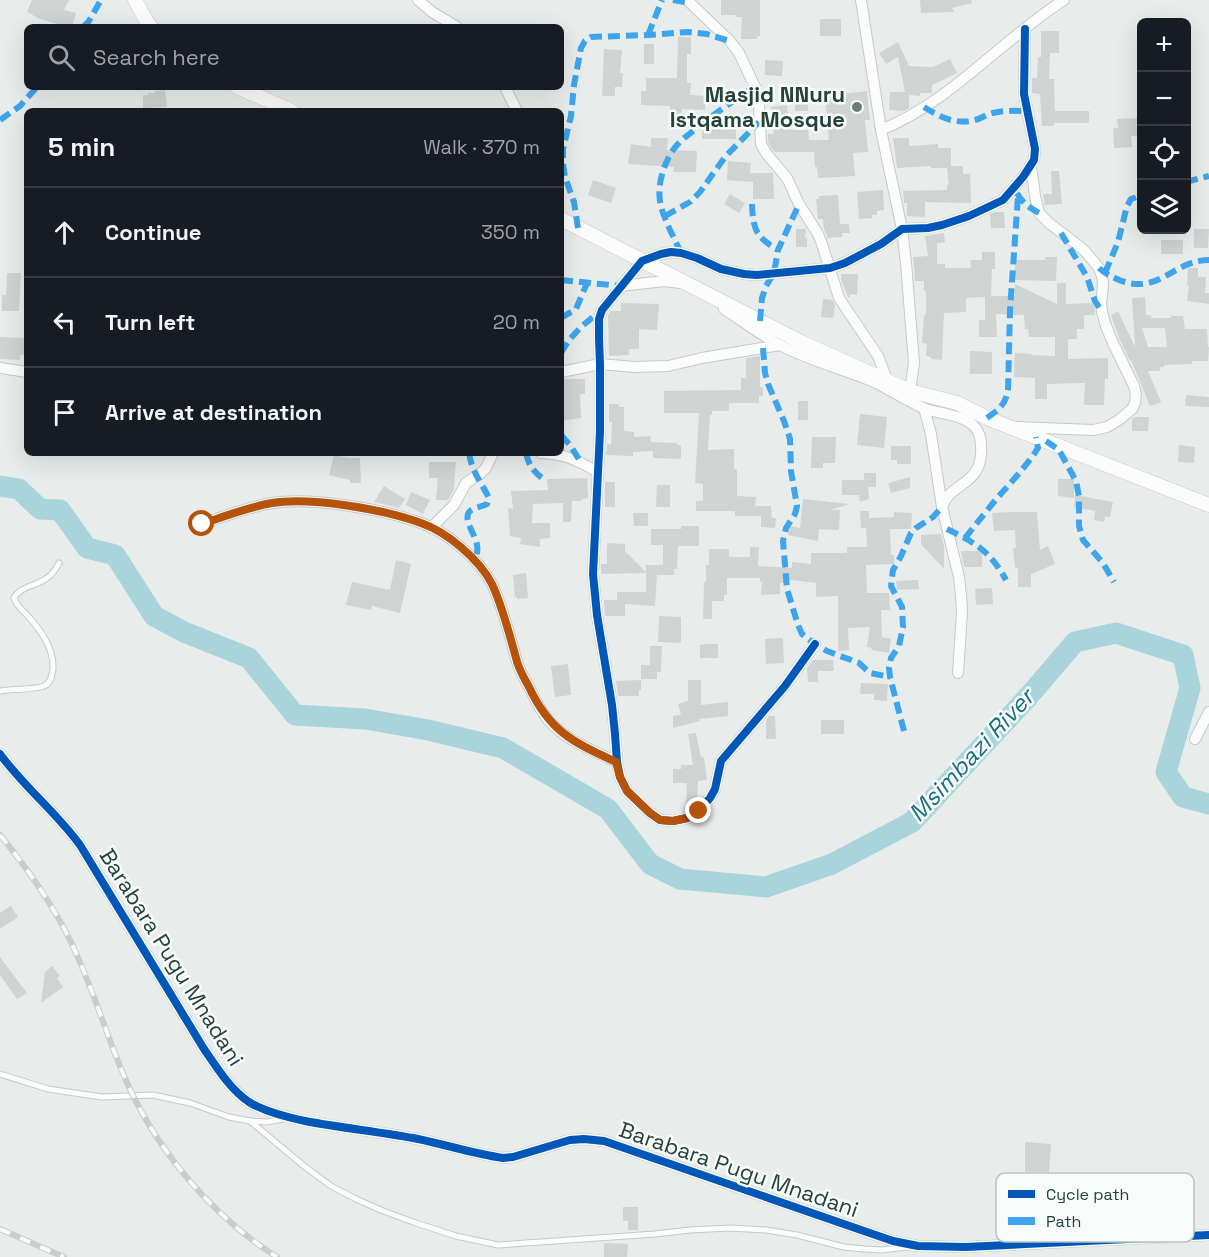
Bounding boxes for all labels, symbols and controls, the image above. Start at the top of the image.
map controls [1137,18,1191,234]
button: + [1137,18,1191,72]
search box [24,24,564,90]
icon: search [45,41,78,74]
text: Search here [93,43,220,71]
button: − [1137,72,1191,126]
place label: Masjid NNuru Istqama Mosque [670,80,845,133]
marker: Masjid NNuru Istqama Mosque [850,100,864,114]
button: locate [1137,126,1191,180]
text: 5 min [48,130,115,164]
text: Walk · 370 m [423,134,540,160]
button: layers [1137,180,1191,234]
icon: ahead [48,216,81,249]
text: Continue [105,218,201,246]
text: 350 m [481,219,540,245]
icon: left [48,306,81,339]
text: Turn left [105,308,195,336]
text: 20 m [493,309,540,335]
icon: arrive [48,396,81,429]
text: Arrive at destination [105,398,322,426]
route start [188,510,214,536]
water label: Msimbazi River [902,680,1042,828]
route end [685,797,711,823]
street label: Barabara Pugu Mnadani [94,843,250,1071]
street label: Barabara Pugu Mnadani [616,1115,862,1223]
legend [996,1173,1194,1242]
text: Cycle path [1046,1184,1129,1205]
text: Path [1046,1211,1081,1232]

